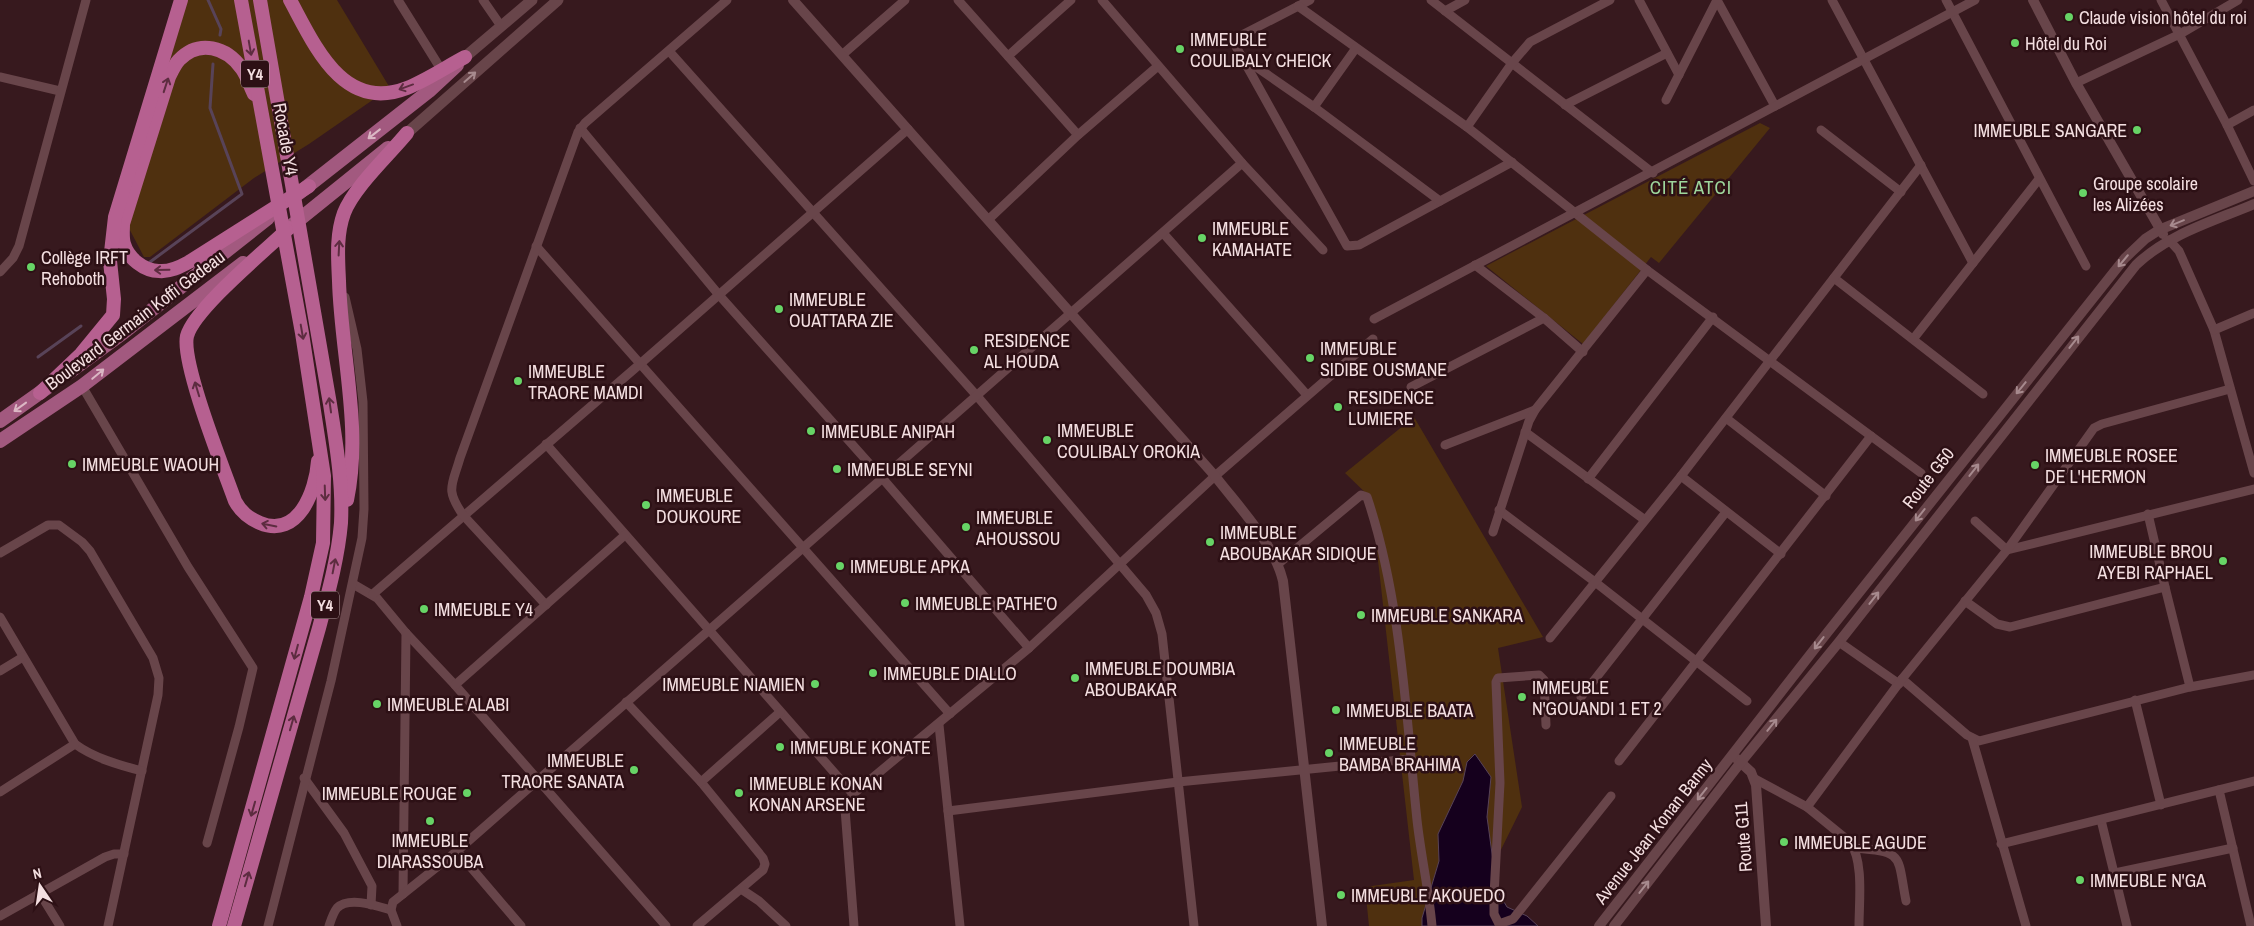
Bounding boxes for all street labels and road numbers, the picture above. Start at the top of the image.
road number: Y4 [241,61,269,88]
street label: Rocade Y4 [267,101,305,177]
street label: Boulevard Germain Koffi Gadeau [40,244,230,396]
street label: Route G50 [1896,442,1960,514]
road number: Y4 [311,592,339,618]
street label: Avenue Jean Konan Banny [1588,752,1718,910]
street label: Route G11 [1728,800,1758,873]

